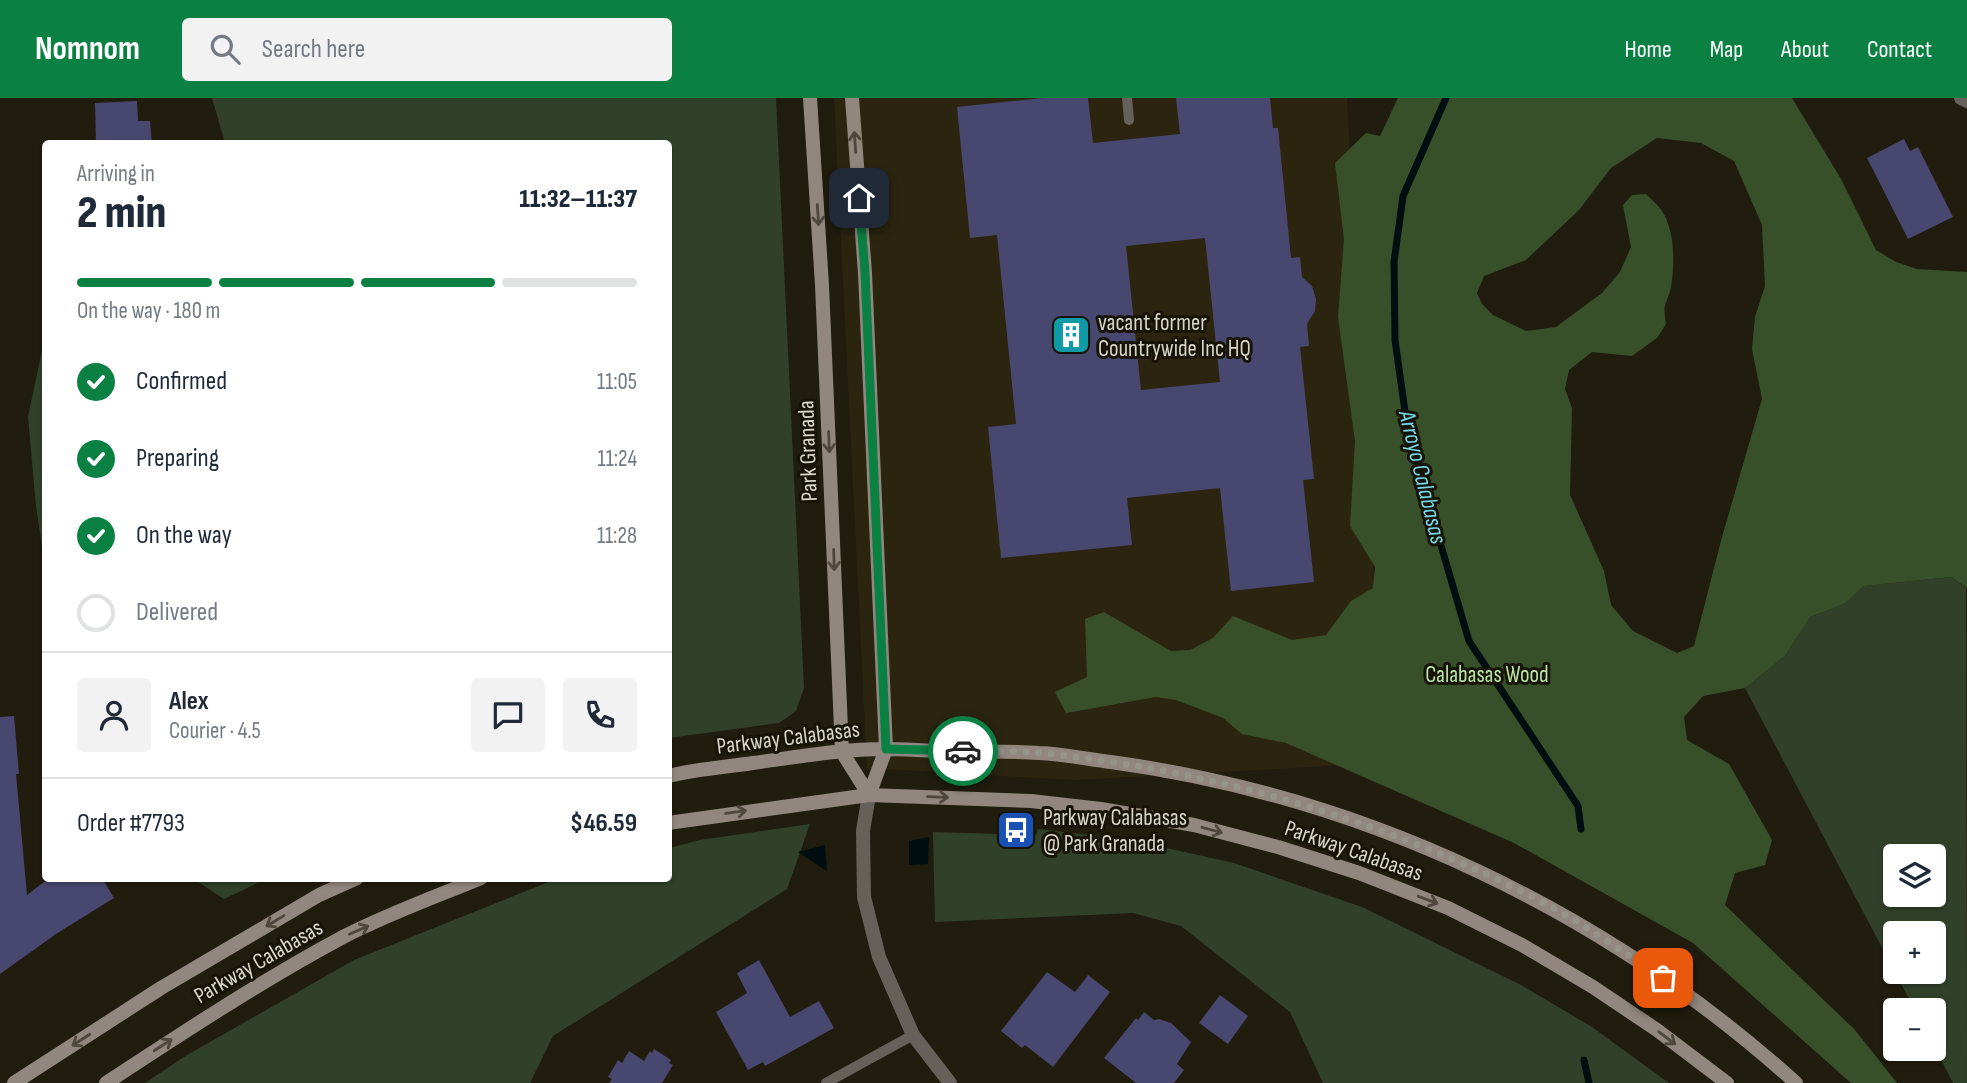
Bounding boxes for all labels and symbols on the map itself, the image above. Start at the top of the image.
one-way arrow [848,132,861,154]
pin [829,168,889,228]
one-way arrow [812,203,825,226]
place label: vacant former Countrywide Inc HQ [1098,309,1251,363]
building icon: vacant former Countrywide Inc HQ [1050,314,1092,356]
street label: Park Granada [792,400,824,502]
water label: Arroyo Calabasas [1392,406,1453,547]
one-way arrow [823,430,836,453]
one-way arrow [828,549,841,572]
park label: Calabasas Wood [1425,661,1549,689]
street label: Parkway Calabasas [715,715,861,761]
courier [928,716,998,786]
one-way arrow [926,791,949,804]
place label: Parkway Calabasas @ Park Granada [1043,804,1187,858]
one-way arrow [724,806,747,819]
bus stop icon: Parkway Calabasas @ Park Granada [995,809,1037,851]
street label: Parkway Calabasas [1281,814,1426,888]
one-way arrow [1200,824,1222,837]
one-way arrow [1416,894,1438,907]
street label: Parkway Calabasas [189,914,328,1010]
one-way arrow [265,914,285,928]
one-way arrow [348,923,369,936]
pin [1633,948,1693,1008]
one-way arrow [1657,1030,1676,1045]
one-way arrow [72,1033,91,1047]
one-way arrow [153,1038,172,1053]

